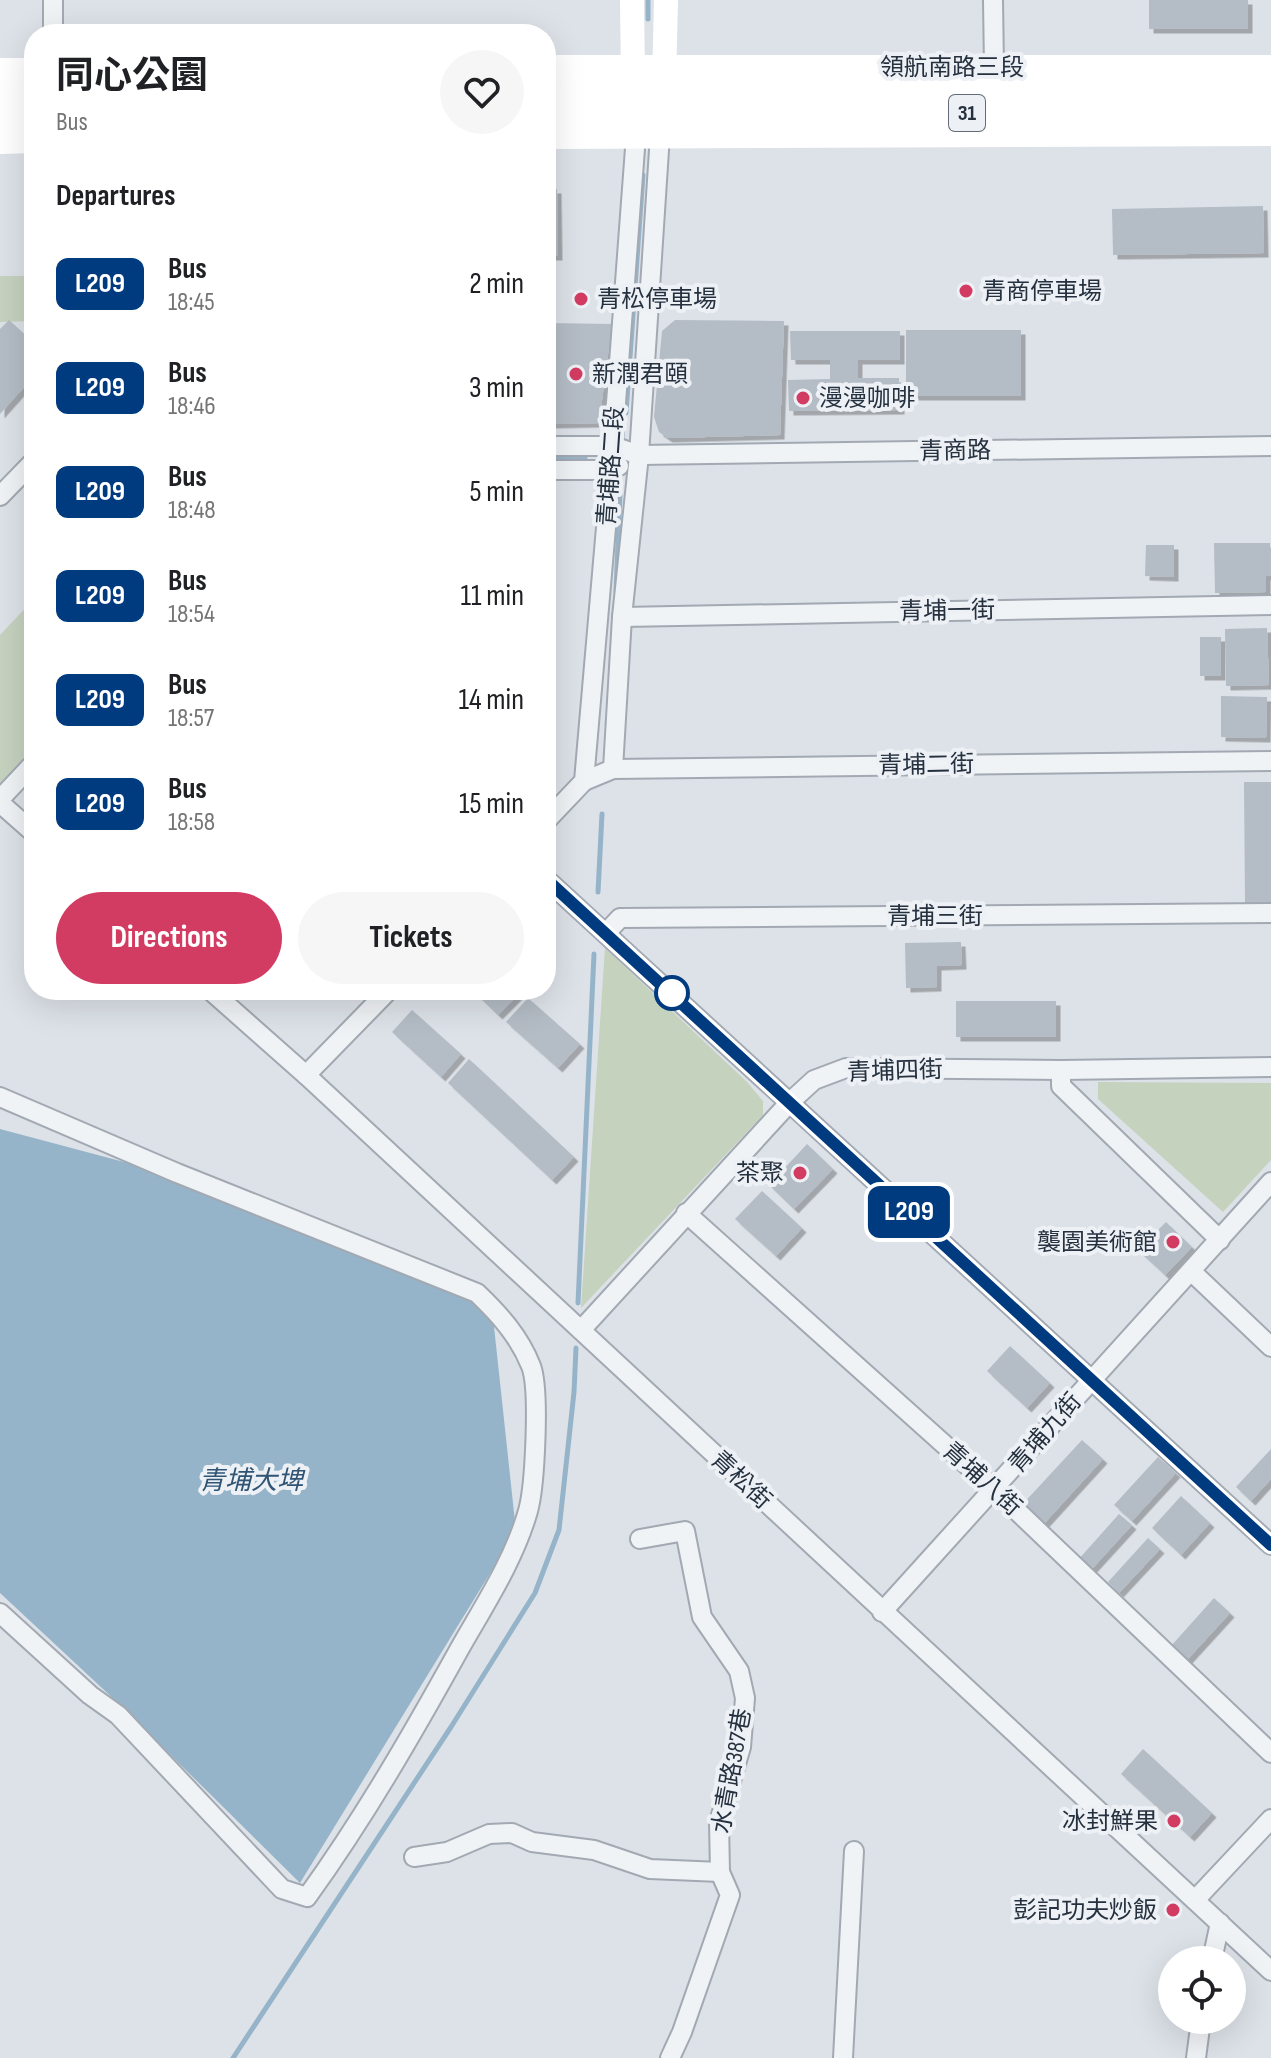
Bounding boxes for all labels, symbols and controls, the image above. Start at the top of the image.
button: heart [440,50,524,134]
street label: 領航南路三段 [880,53,1024,82]
text: 同心公園 [56,54,208,99]
road number: 31 [949,95,985,131]
text: Bus [56,107,88,138]
text: Departures [56,178,176,214]
text: Bus [168,251,207,287]
text: 2 min [469,266,524,302]
text: L209 [75,267,125,300]
place label: 青商停車場 [982,277,1102,306]
marker: 青商停車場 [957,282,975,300]
place label: 青松停車場 [597,285,717,314]
text: 18:45 [168,287,215,318]
marker: 青松停車場 [572,290,590,308]
text: Bus [168,355,207,391]
place label: 新潤君頤 [592,360,688,389]
marker: 新潤君頤 [567,365,585,383]
text: 3 min [469,370,524,406]
text: L209 [75,371,125,404]
place label: 漫漫咖啡 [819,384,915,413]
marker: 漫漫咖啡 [794,389,812,407]
text: 18:46 [168,391,216,422]
street label: 青埔路二段 [592,405,630,527]
street label: 青商路 [919,436,991,466]
text: Bus [168,459,207,495]
text: 5 min [470,474,524,510]
text: L209 [75,475,125,508]
text: 18:48 [168,495,216,526]
text: Bus [168,563,207,599]
text: 11 min [461,578,524,614]
text: L209 [75,579,125,612]
street label: 青埔一街 [899,596,995,626]
text: 18:54 [168,599,215,630]
text: Bus [168,667,207,703]
text: 14 min [459,682,524,718]
text: L209 [75,683,125,716]
text: 18:57 [168,703,214,734]
street label: 青埔二街 [878,750,974,780]
text: Bus [168,771,207,807]
text: 15 min [459,786,524,822]
text: L209 [75,787,125,820]
text: 18:58 [168,807,215,838]
button: Directions [56,892,282,984]
button: Tickets [298,892,524,984]
street label: 青埔三街 [887,902,983,931]
unlabelled marker [655,976,689,1010]
street label: 青埔四街 [847,1055,943,1087]
place label: 茶聚 [736,1159,784,1188]
marker: 茶聚 [791,1164,809,1182]
line badge: L209 [853,1186,965,1238]
text: L209 [884,1195,934,1228]
place label: 襲園美術館 [1037,1228,1157,1257]
marker: 襲園美術館 [1164,1233,1182,1251]
street label: 青埔九街 [1003,1387,1087,1479]
street label: 青埔八街 [937,1436,1027,1522]
street label: 青松街 [705,1445,777,1515]
water label: 青埔大埤 [199,1466,306,1497]
street label: 水青路387巷 [707,1706,757,1836]
place label: 冰封鮮果 [1062,1807,1158,1836]
marker: 冰封鮮果 [1165,1812,1183,1830]
place label: 彭記功夫炒飯 [1013,1896,1157,1925]
marker: 彭記功夫炒飯 [1164,1901,1182,1919]
map controls [1158,1946,1246,2034]
button: locate [1158,1946,1246,2034]

